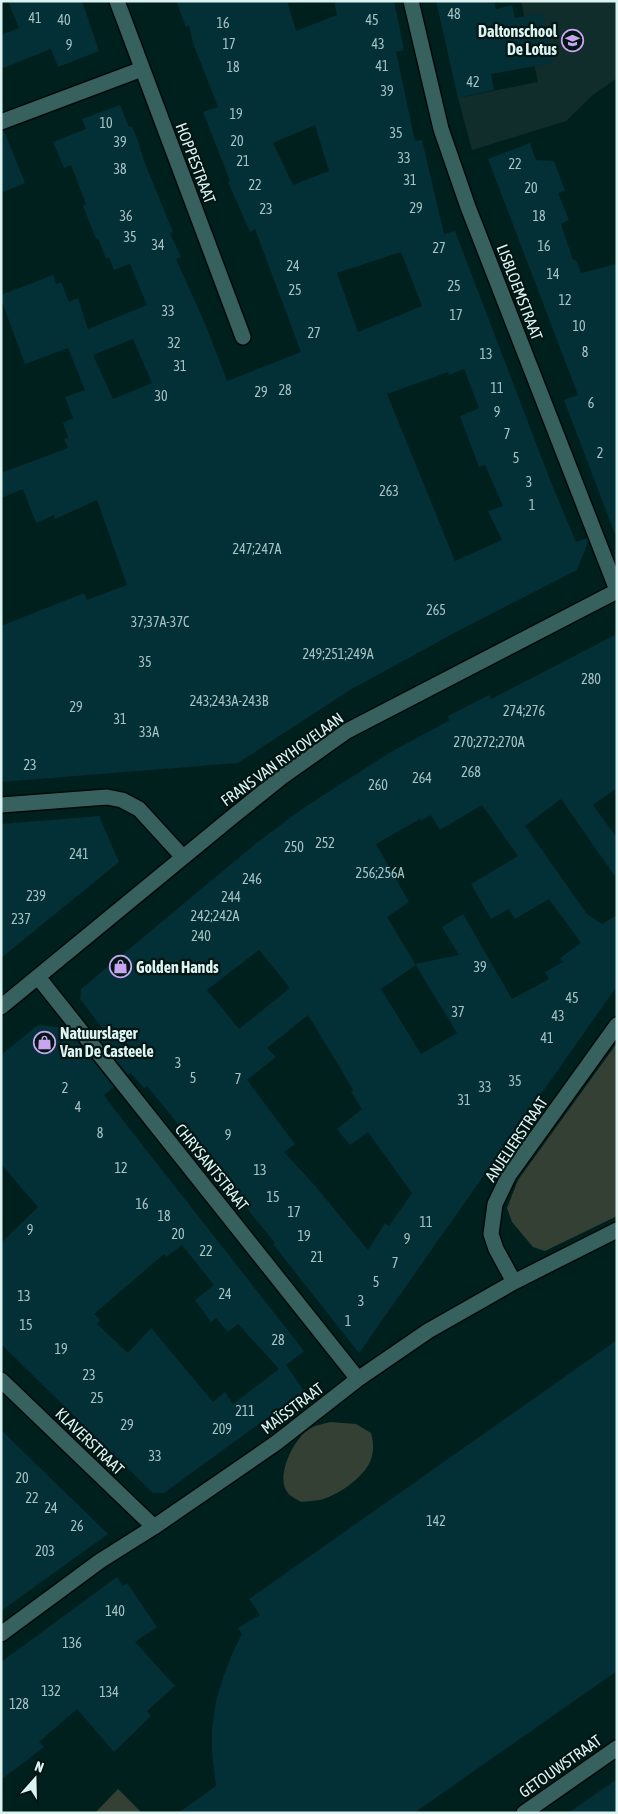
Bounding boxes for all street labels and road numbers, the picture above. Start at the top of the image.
street label: HOPPESTRAAT [172,120,220,206]
street label: LISBLOEMSTRAAT [493,242,547,342]
street label: FRANS VAN RYHOVELAAN [217,709,347,809]
street label: ANJELIERSTRAAT [481,1093,551,1185]
street label: CHRYSANTSTRAAT [172,1120,252,1214]
street label: MAÏSSTRAAT [257,1379,327,1437]
street label: KLAVERSTRAAT [52,1404,128,1478]
street label: GETOUWSTRAAT [515,1731,605,1801]

